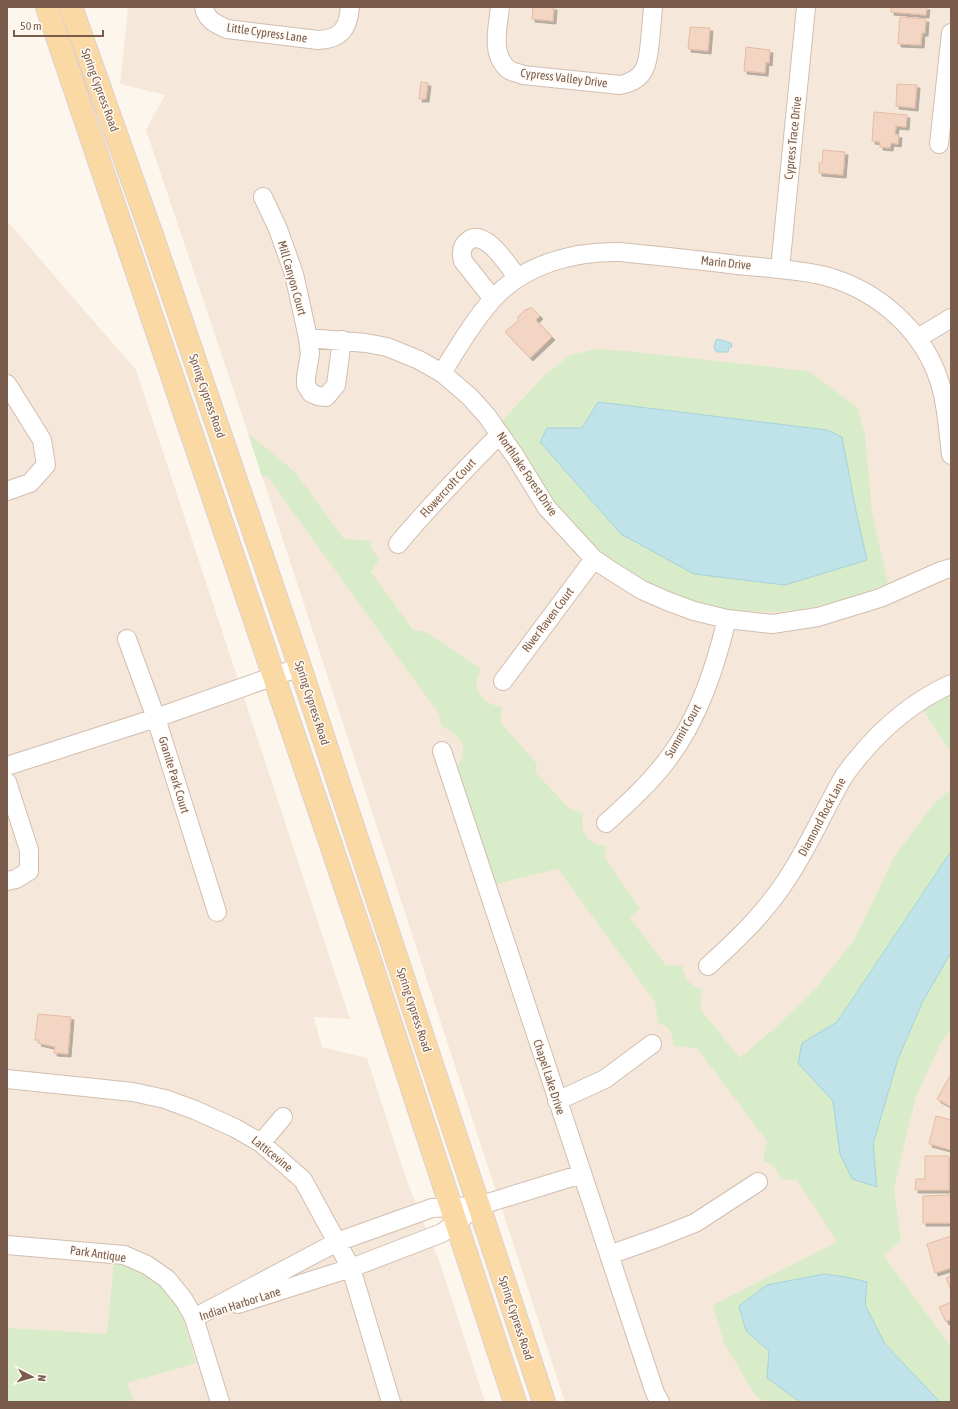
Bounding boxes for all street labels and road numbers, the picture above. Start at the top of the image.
street label: Little Cypress Lane [226,20,308,46]
street label: Spring Cypress Road [78,46,122,134]
street label: Cypress Valley Drive [520,66,608,90]
street label: Cypress Trace Drive [782,96,804,180]
street label: Mill Canyon Court [275,239,310,318]
street label: Marin Drive [700,253,752,273]
street label: Spring Cypress Road [186,352,228,440]
street label: Northlake Forest Drive [494,429,560,519]
street label: Flowercroft Court [417,455,479,520]
street label: River Raven Court [519,585,577,655]
street label: Spring Cypress Road [292,659,332,747]
street label: Summit Court [662,701,704,760]
street label: Granite Park Court [156,735,192,816]
street label: Diamond Rock Lane [795,775,849,859]
street label: Spring Cypress Road [394,966,434,1054]
street label: Chapel Lake Drive [530,1038,568,1116]
street label: Latticevine [249,1133,295,1175]
street label: Park Antique [69,1243,127,1265]
street label: Spring Cypress Road [496,1274,536,1362]
street label: Indian Harbor Lane [198,1284,282,1324]

